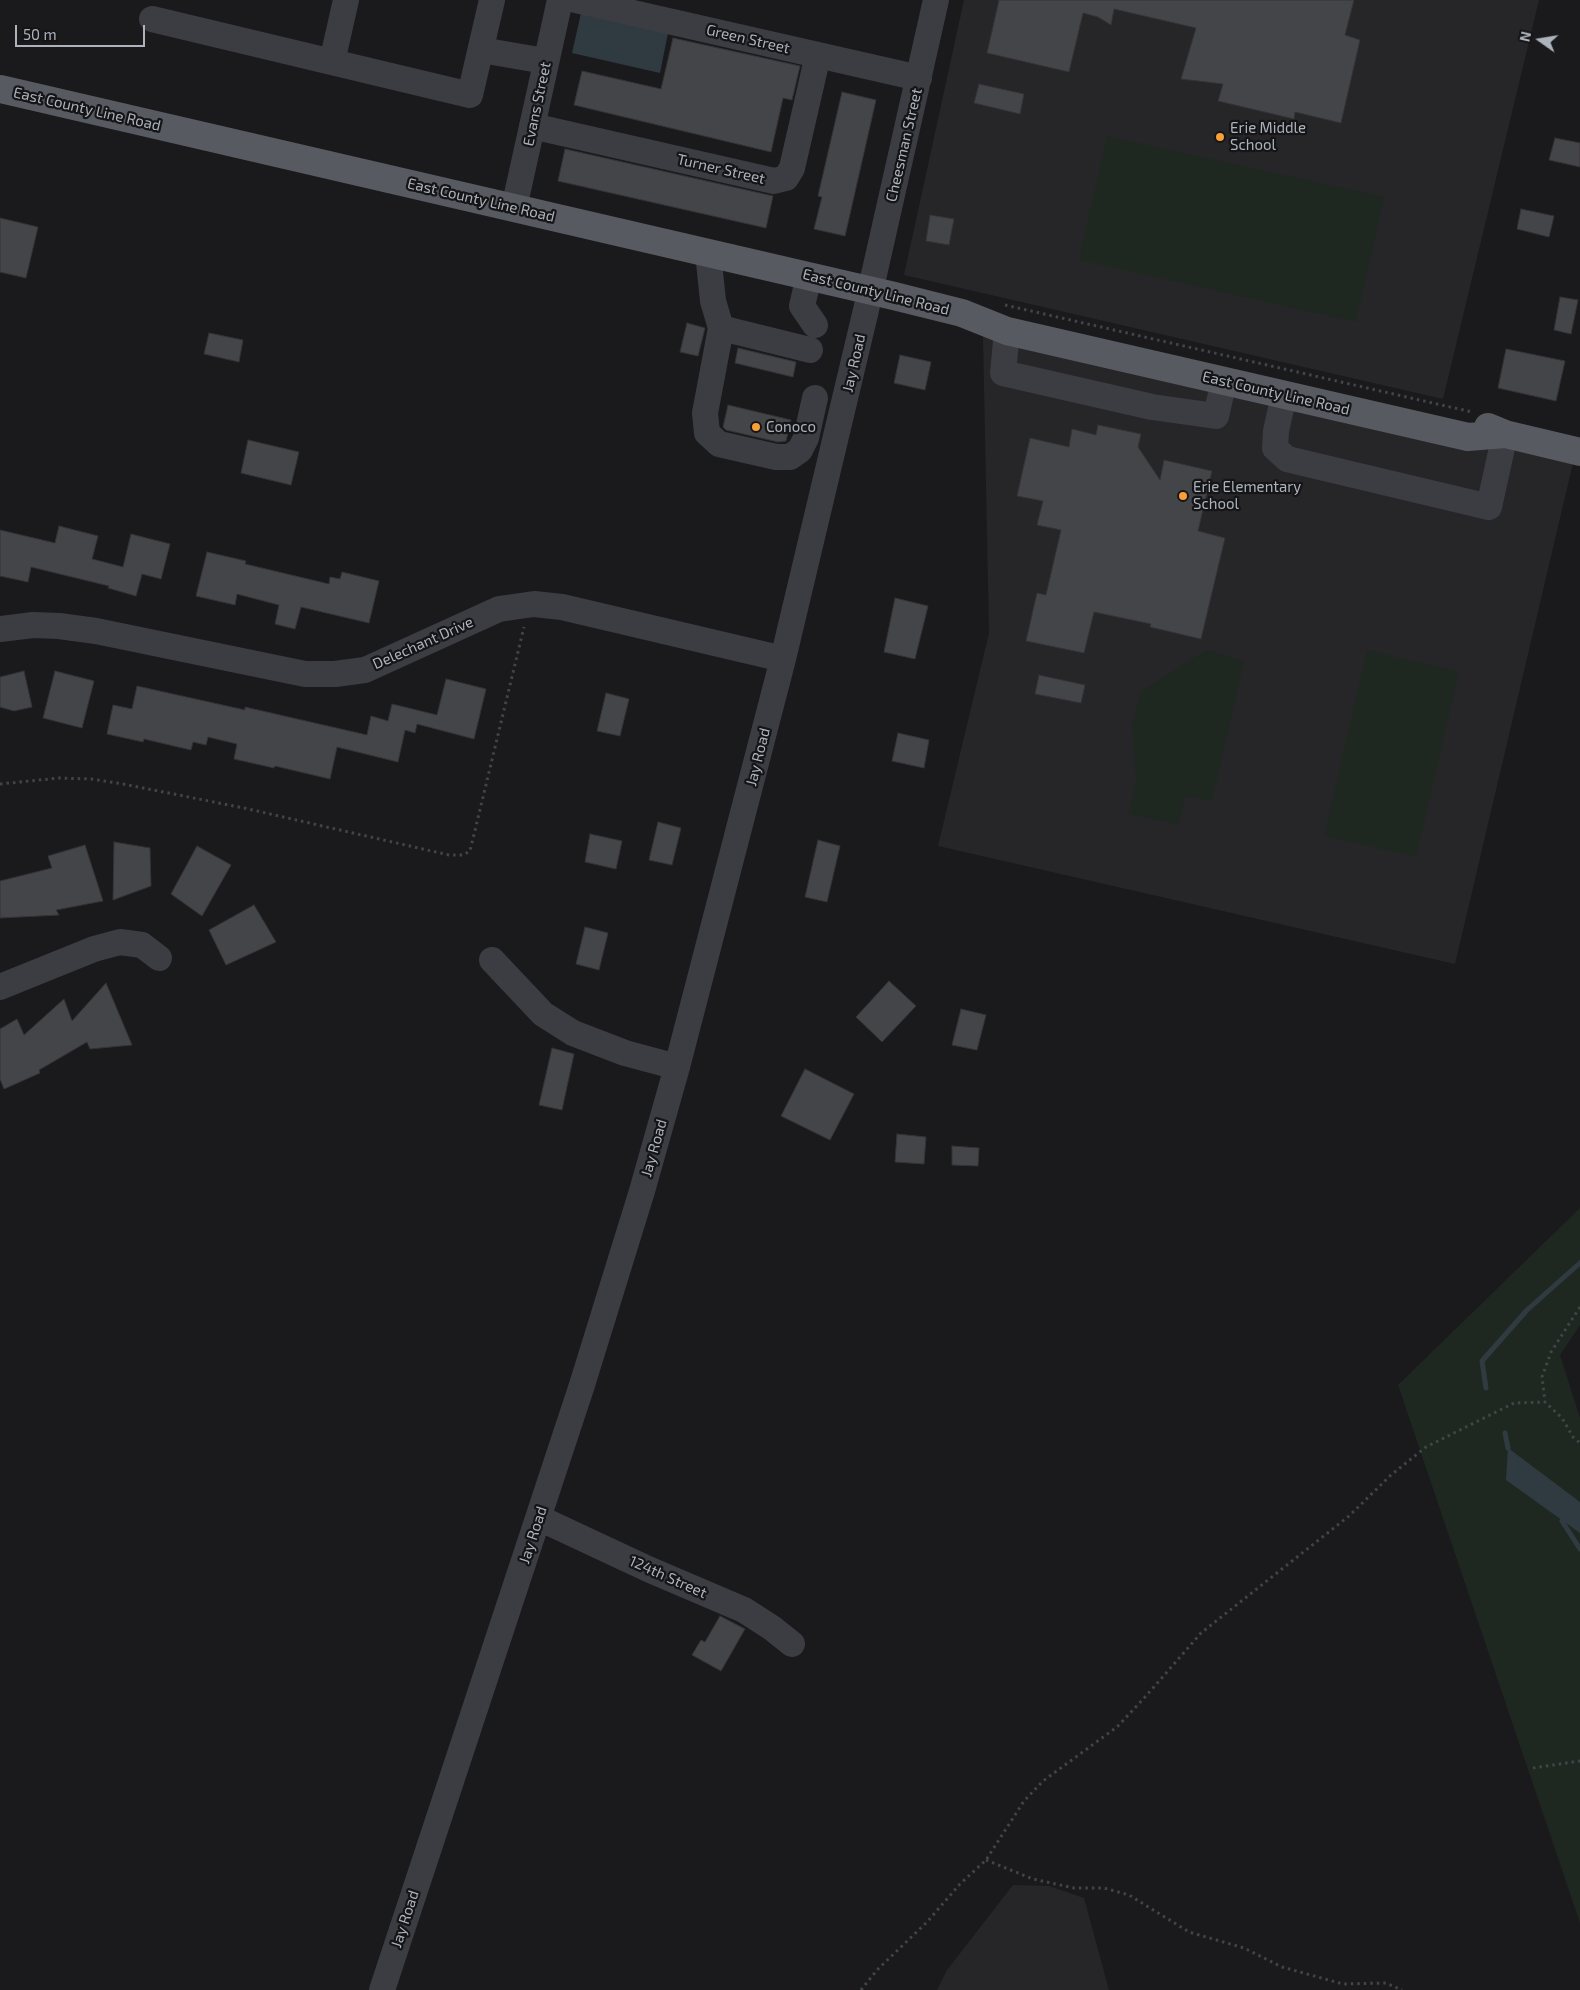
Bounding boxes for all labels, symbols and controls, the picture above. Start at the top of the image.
scale bar [18,15,148,47]
north arrow [1515,15,1565,65]
street label: Green Street [705,21,791,57]
text: 50 m [23,25,57,43]
text: N [1515,30,1534,43]
street label: Evans Street [519,60,555,148]
street label: East County Line Road [12,83,162,135]
street label: Cheesman Street [882,86,926,204]
place label: Erie Middle School [1230,119,1306,154]
marker: Erie Middle School [1214,131,1226,143]
street label: Turner Street [675,150,767,188]
street label: East County Line Road [406,174,556,226]
street label: East County Line Road [801,265,951,319]
street label: Jay Road [839,332,869,394]
street label: East County Line Road [1201,367,1351,419]
place label: Conoco [766,418,816,436]
marker: Conoco [750,421,762,433]
place label: Erie Elementary School [1193,478,1301,513]
marker: Erie Elementary School [1177,490,1189,502]
street label: Delechant Drive [370,613,476,673]
street label: Jay Road [742,726,774,788]
street label: Jay Road [637,1117,671,1179]
street label: Jay Road [515,1504,551,1566]
street label: 124th Street [626,1552,710,1602]
street label: Jay Road [387,1888,423,1950]

